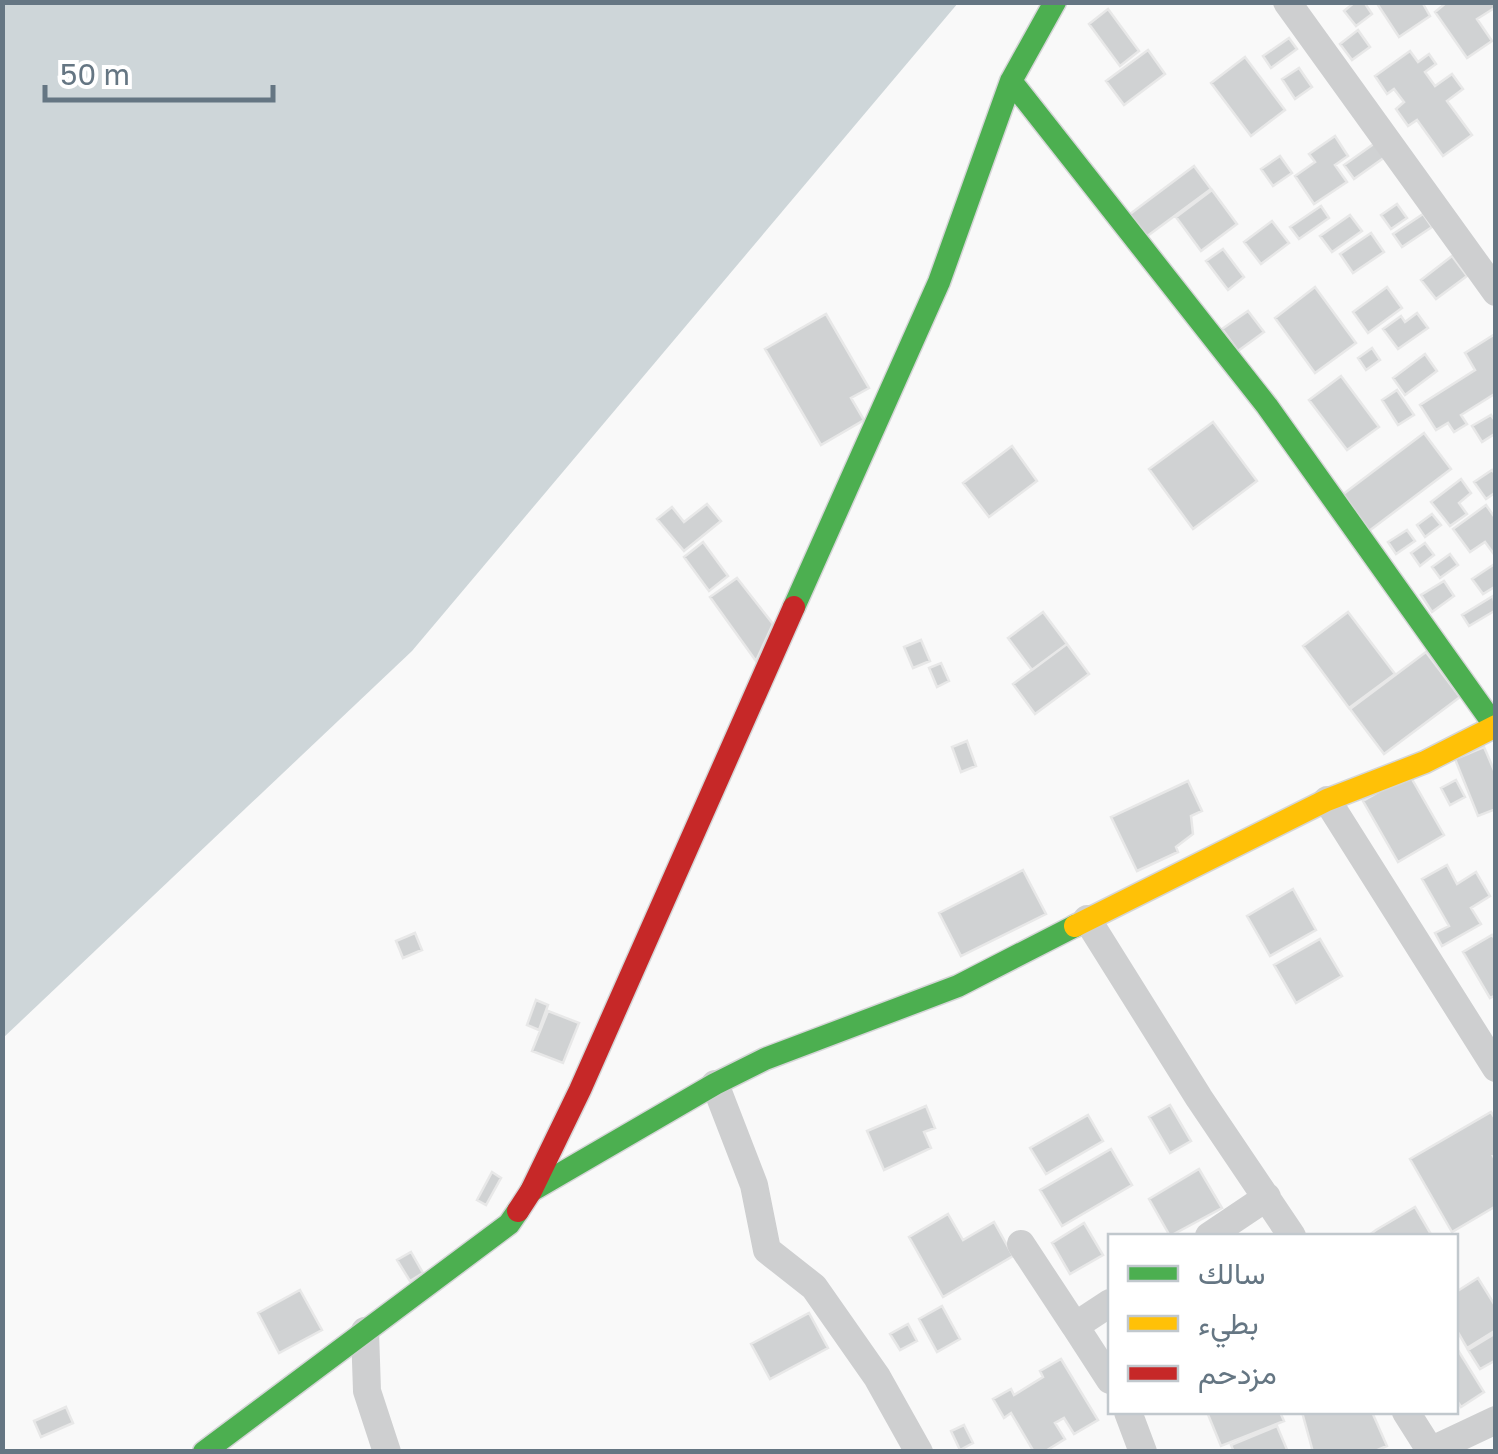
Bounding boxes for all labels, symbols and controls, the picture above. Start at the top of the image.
scale bar [45,40,272,102]
text: 50 m [60,56,130,92]
legend [1108,1234,1458,1414]
text: سالك [1198,1255,1265,1291]
text: بطيء [1198,1305,1259,1348]
text: مزدحم [1198,1355,1277,1393]

